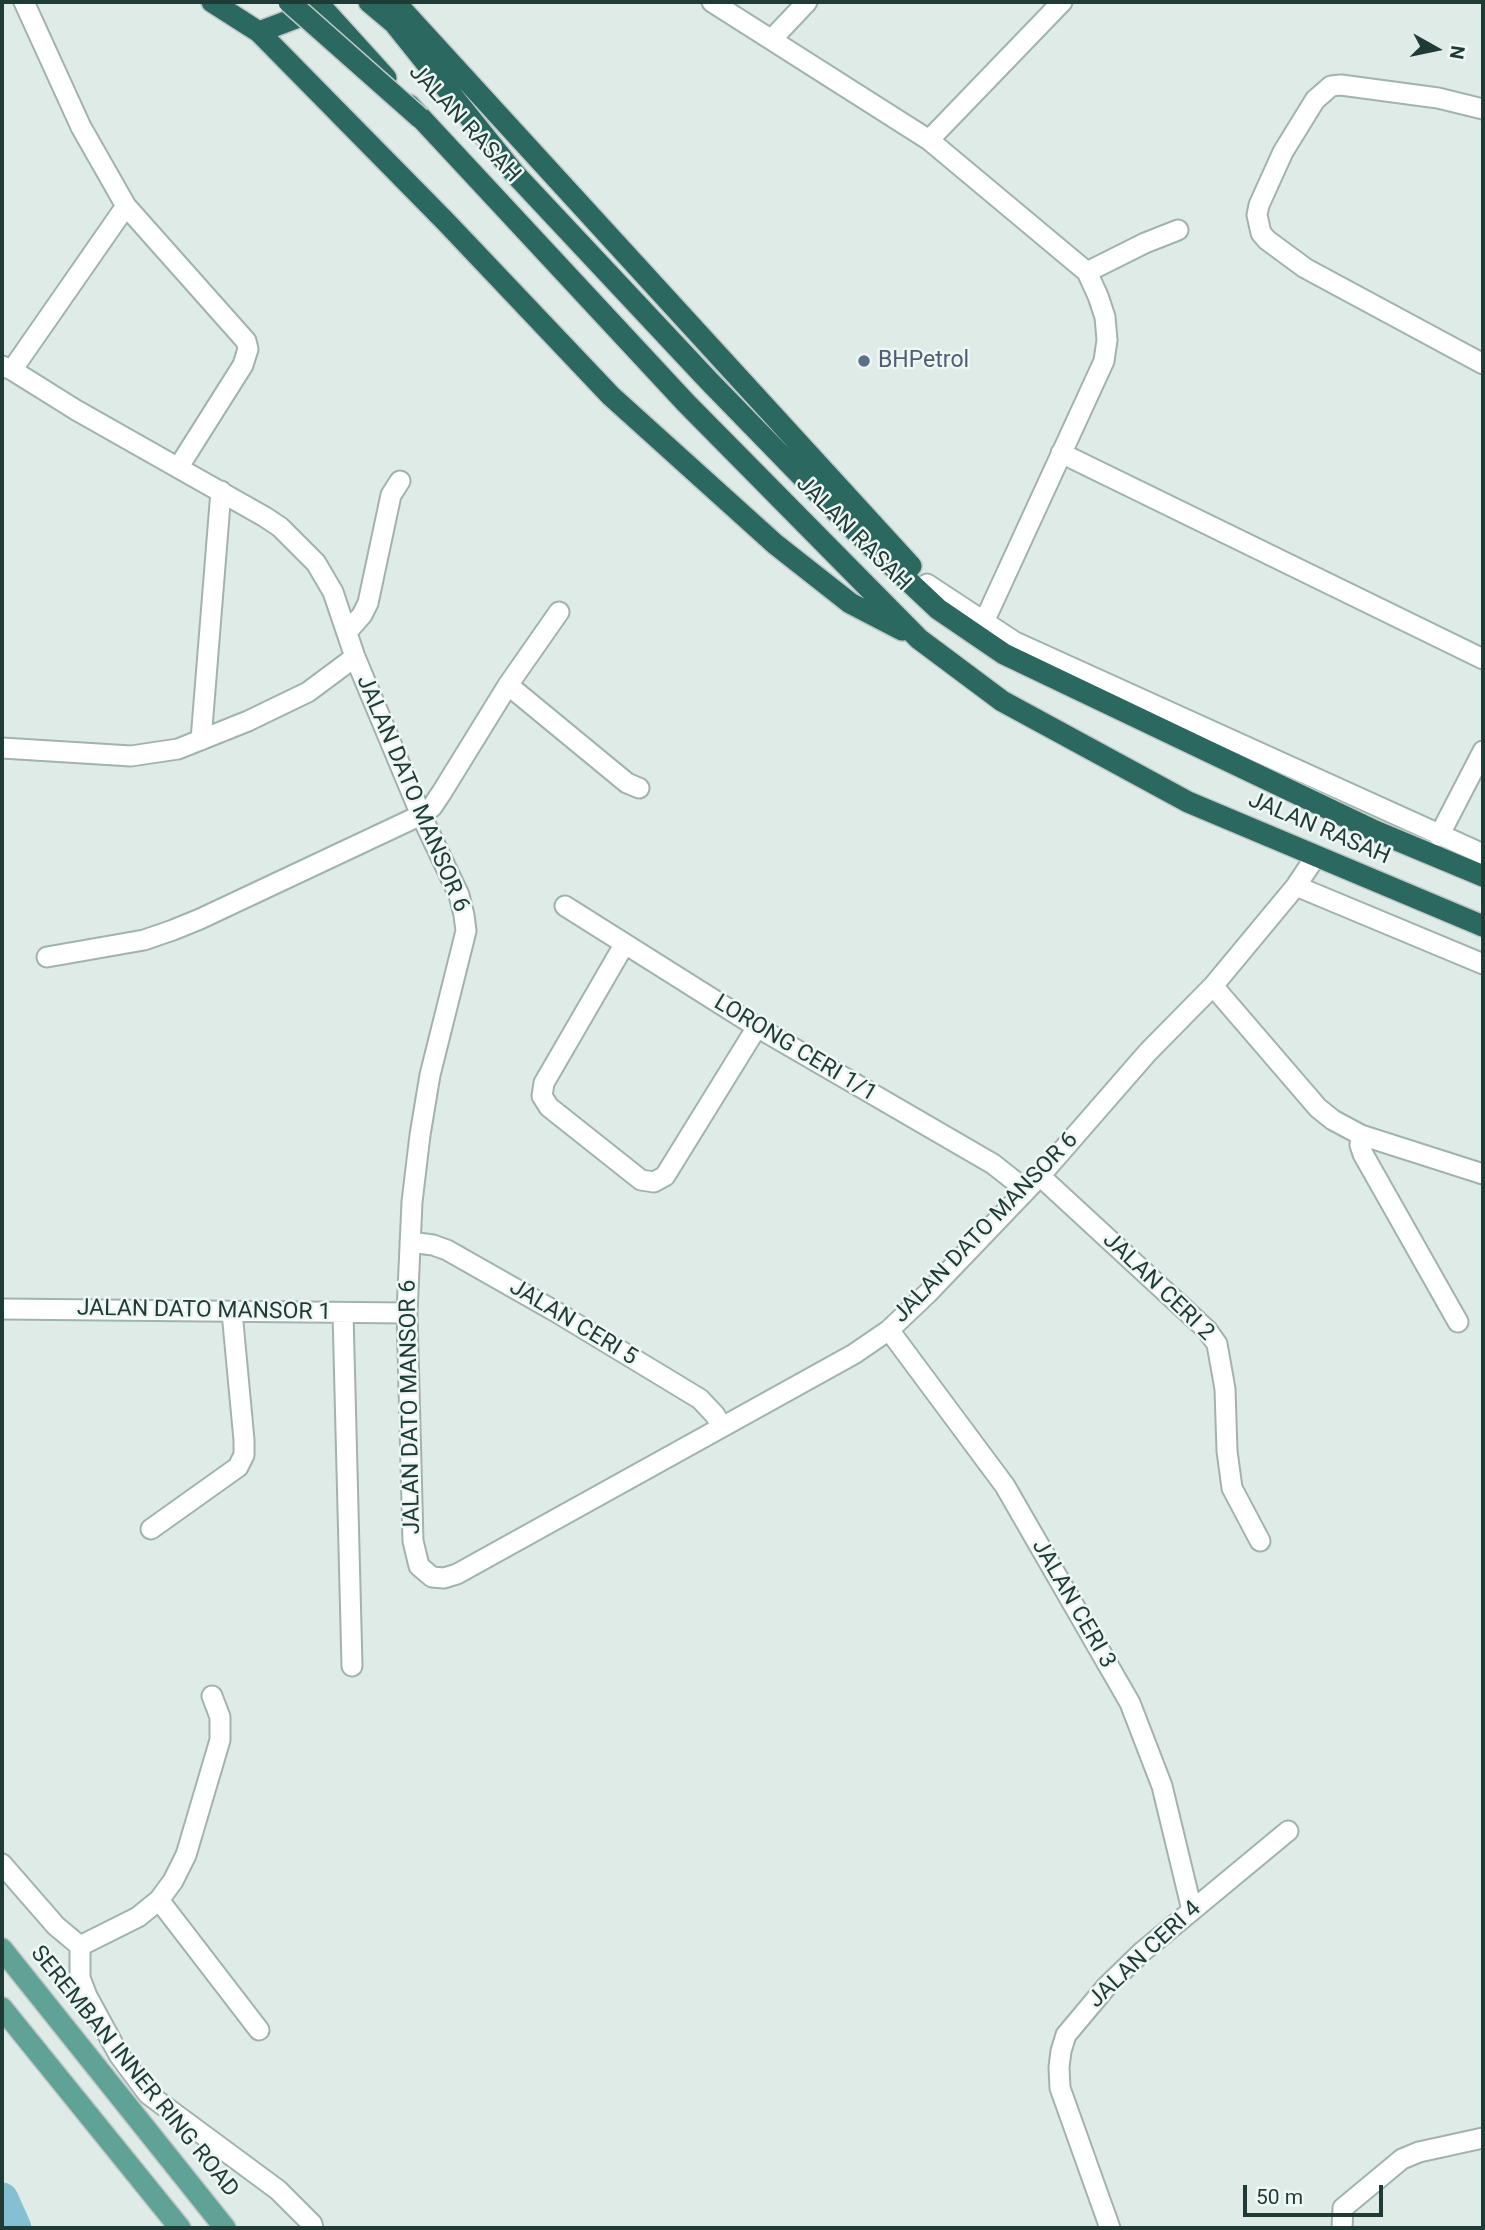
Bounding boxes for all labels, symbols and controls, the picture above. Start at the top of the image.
north arrow [1401,14,1471,84]
text: N [1445,44,1470,61]
street label: JALAN RASAH [402,59,526,189]
place label: BHPetrol [878,347,969,375]
marker: BHPetrol [856,353,872,369]
street label: JALAN RASAH [790,471,916,597]
street label: JALAN DATO MANSOR 6 [350,671,474,917]
street label: JALAN RASAH [1244,787,1394,871]
street label: LORONG CERI 1/1 [709,990,881,1108]
street label: JALAN DATO MANSOR 6 [888,1127,1084,1329]
street label: JALAN CERI 2 [1097,1227,1219,1347]
street label: JALAN CERI 5 [504,1274,642,1372]
street label: JALAN DATO MANSOR 6 [395,1280,427,1534]
street label: JALAN DATO MANSOR 1 [77,1295,331,1327]
street label: JALAN CERI 3 [1025,1535,1121,1673]
street label: JALAN CERI 4 [1083,1896,1207,2014]
street label: SEREMBAN INNER RING ROAD [24,1941,244,2203]
scale bar [1247,2170,1387,2214]
text: 50 m [1256,2185,1303,2209]

